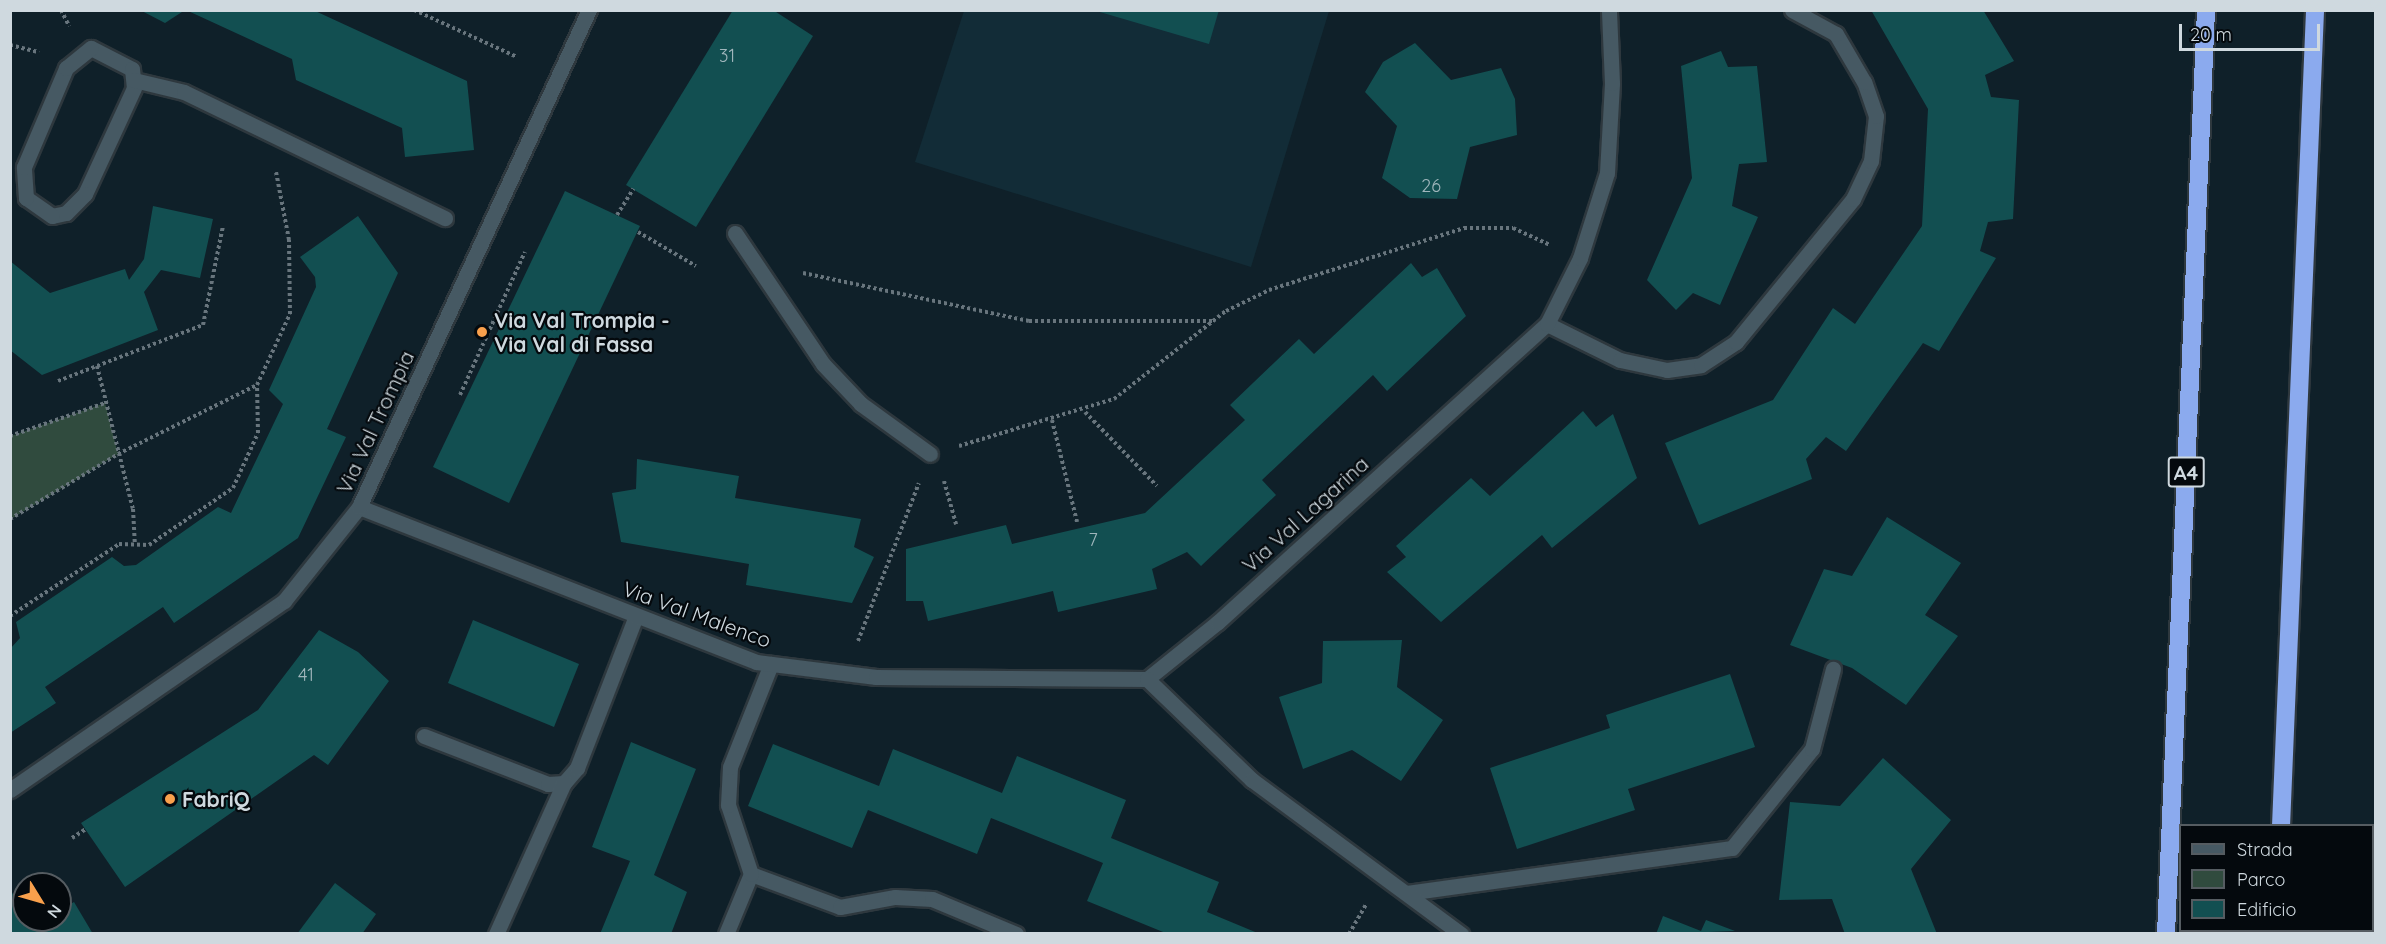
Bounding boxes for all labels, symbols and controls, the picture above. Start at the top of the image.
scale bar [2182,12,2323,50]
text: 20 m [2190,23,2232,46]
house number: 31 [719,45,735,67]
house number: 26 [1421,175,1441,197]
place label: Via Val Trompia - Via Val di Fassa [494,307,669,357]
marker: Via Val Trompia - Via Val di Fassa [475,325,489,339]
street label: Via Val Trompia [331,347,419,497]
street label: Via Val Lagarina [1237,451,1373,577]
road number: A4 [2166,455,2206,489]
house number: 7 [1088,529,1098,551]
street label: Via Val Malenco [619,575,775,653]
house number: 41 [298,664,314,686]
place label: FabriQ [182,786,250,812]
marker: FabriQ [163,792,177,806]
legend [2179,824,2374,932]
text: Strada [2237,838,2293,861]
text: Parco [2237,868,2285,891]
north arrow [12,872,72,932]
text: Edificio [2237,898,2296,921]
text: N [43,901,66,922]

